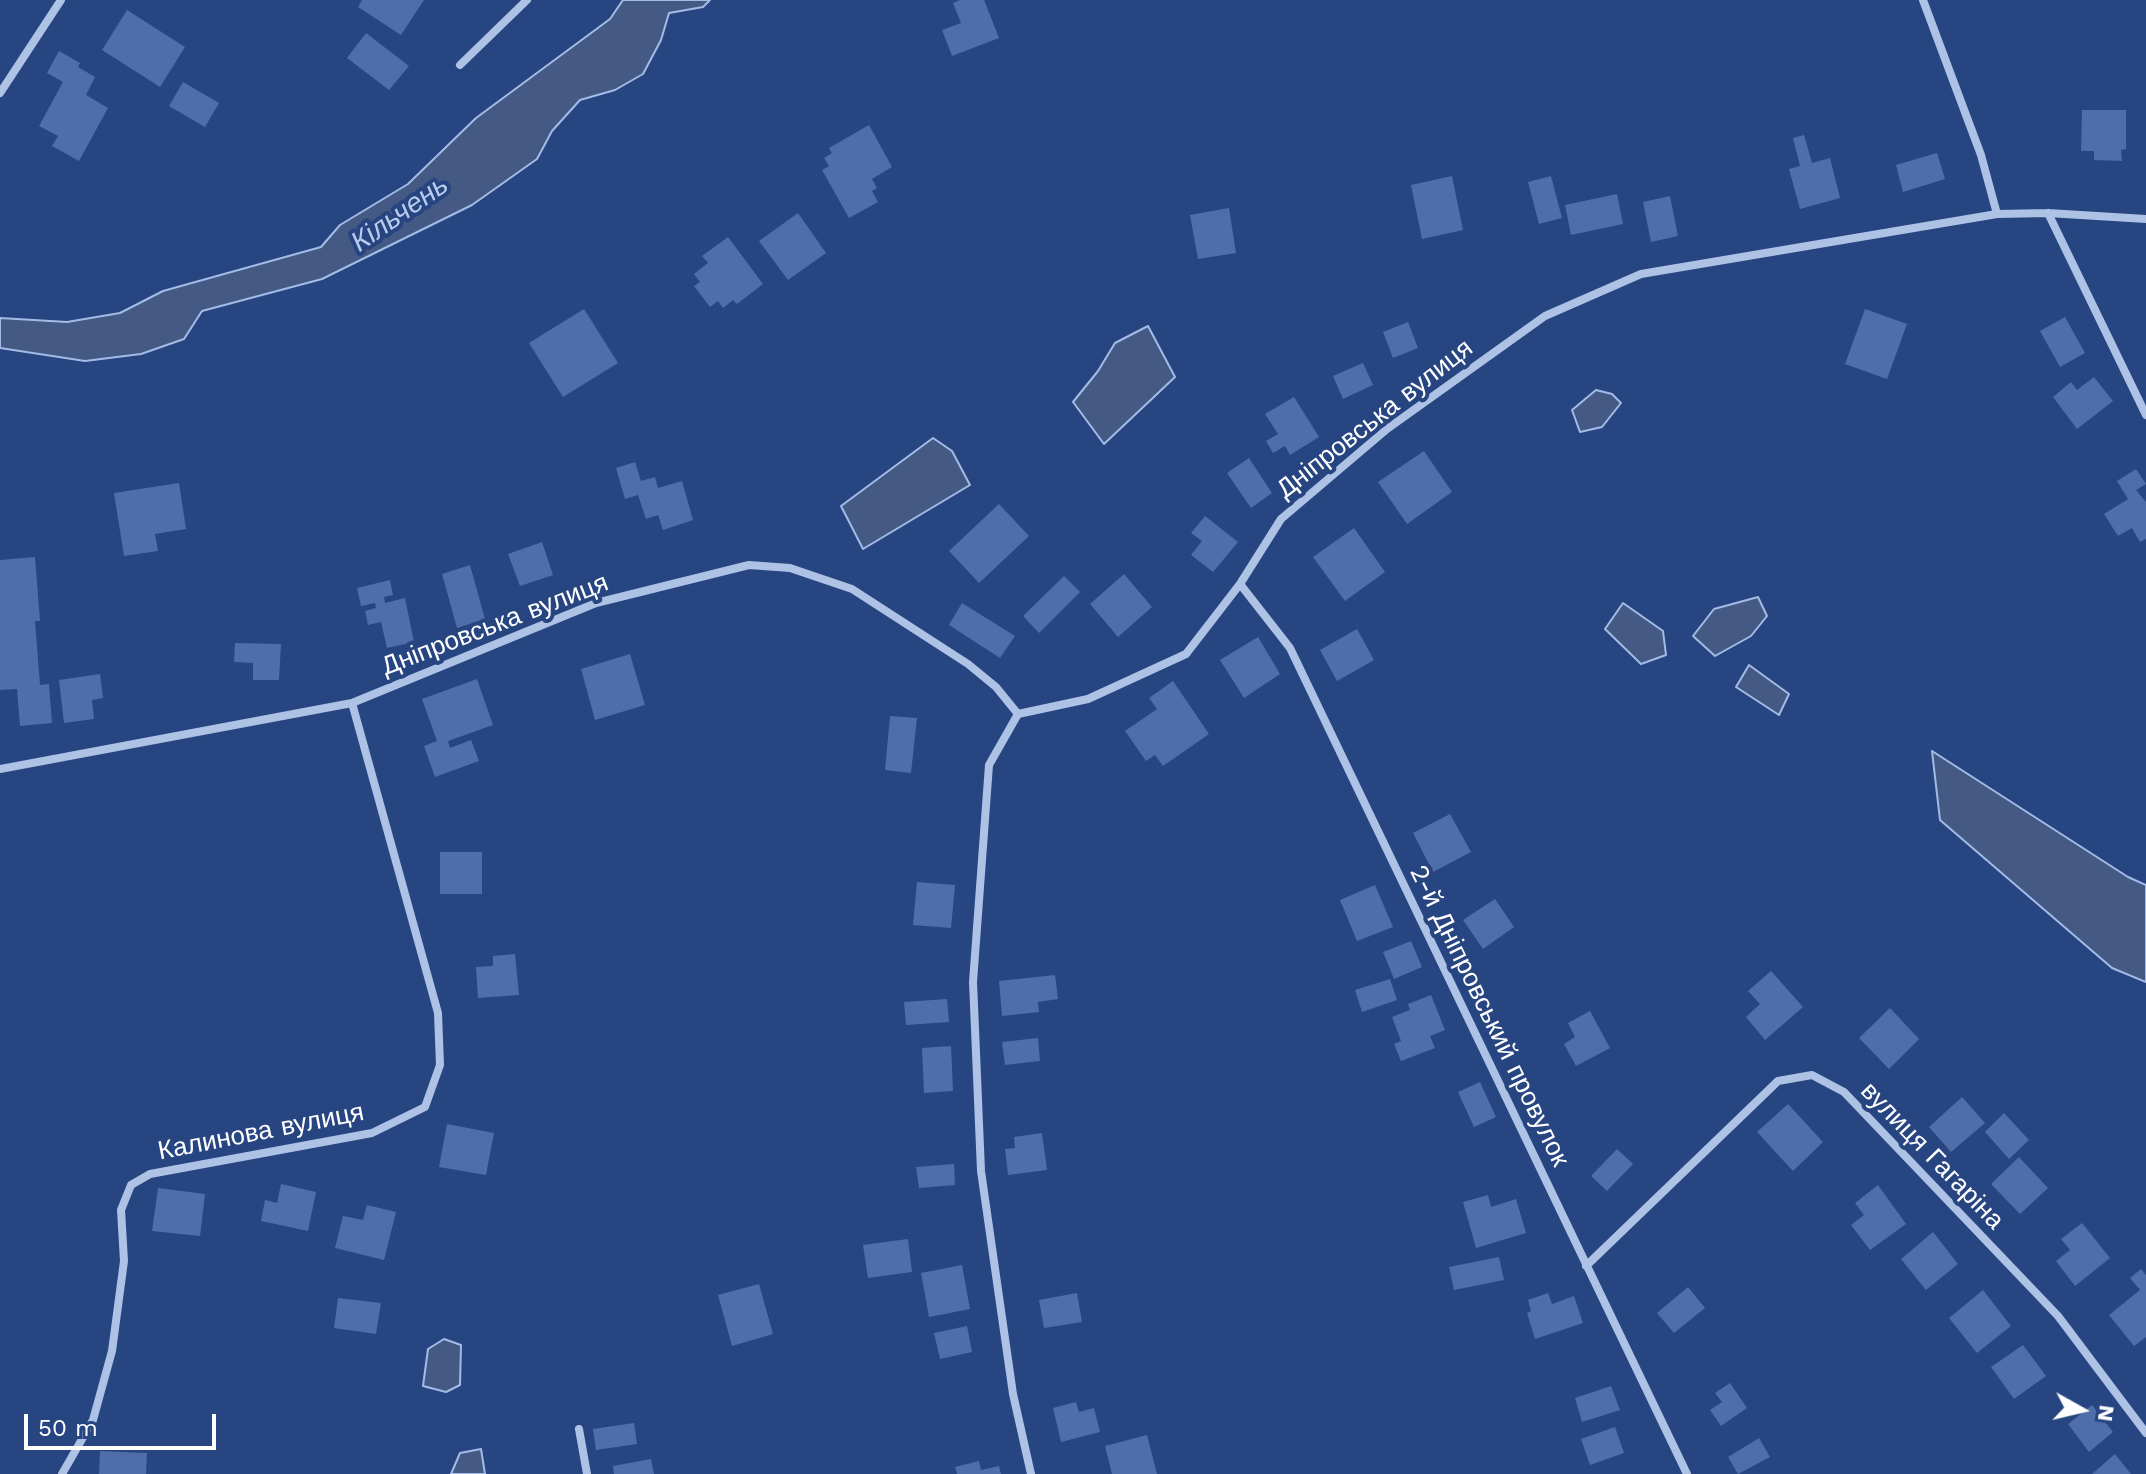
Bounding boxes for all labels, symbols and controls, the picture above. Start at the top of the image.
water label: Кільчень [345,168,455,260]
street label: Дніпровська вулиця [1271,333,1479,505]
street label: Дніпровська вулиця [377,567,613,683]
street label: 2-й Дніпровський провулок [1402,860,1576,1172]
street label: вулиця Гагаріна [1854,1076,2010,1236]
street label: Калинова вулиця [155,1097,367,1167]
north arrow [2042,1370,2122,1450]
scale bar [28,1398,220,1448]
text: N [2093,1404,2120,1423]
text: 50 m [38,1414,98,1442]

